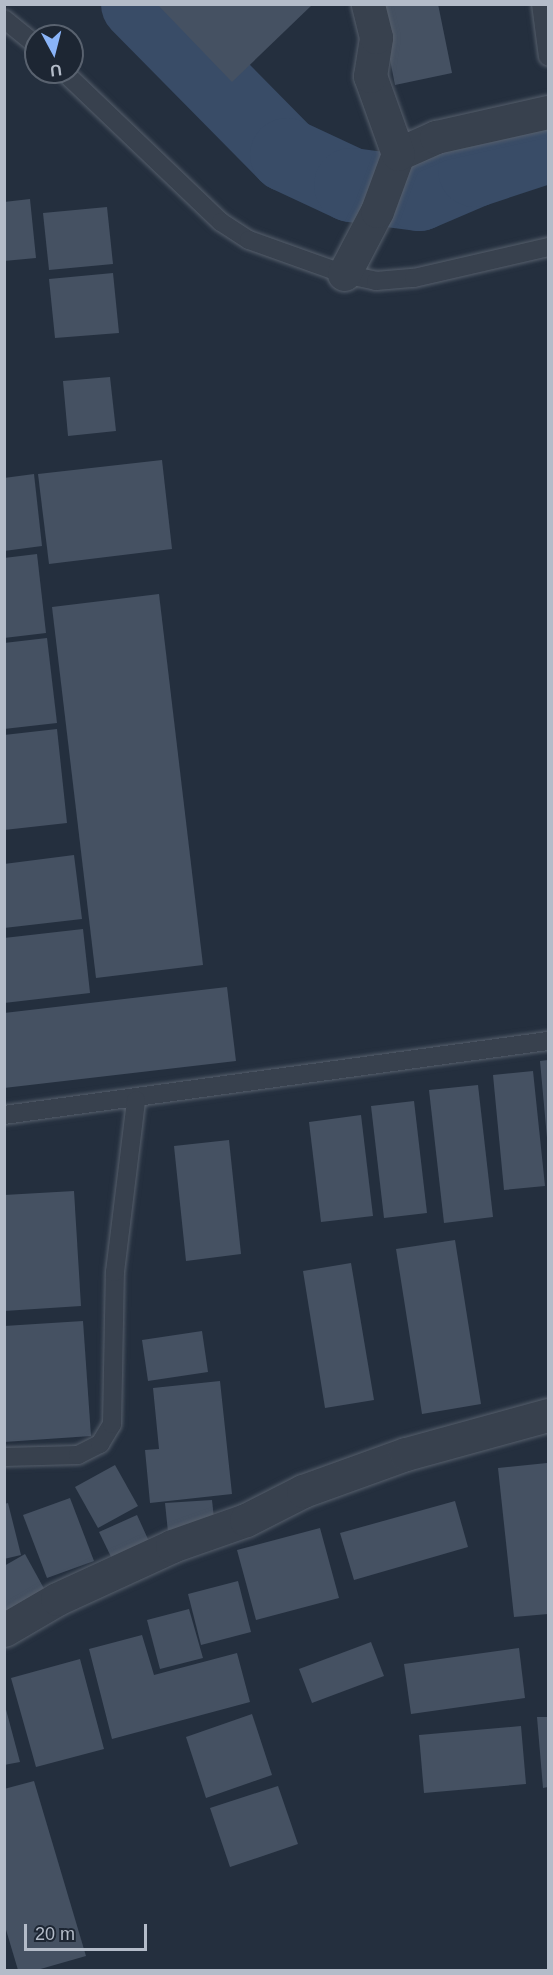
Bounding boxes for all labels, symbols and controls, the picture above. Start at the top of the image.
north arrow [24,24,84,84]
text: U [49,61,63,80]
scale bar [27,1912,150,1950]
text: 20 m [35,1924,75,1944]

